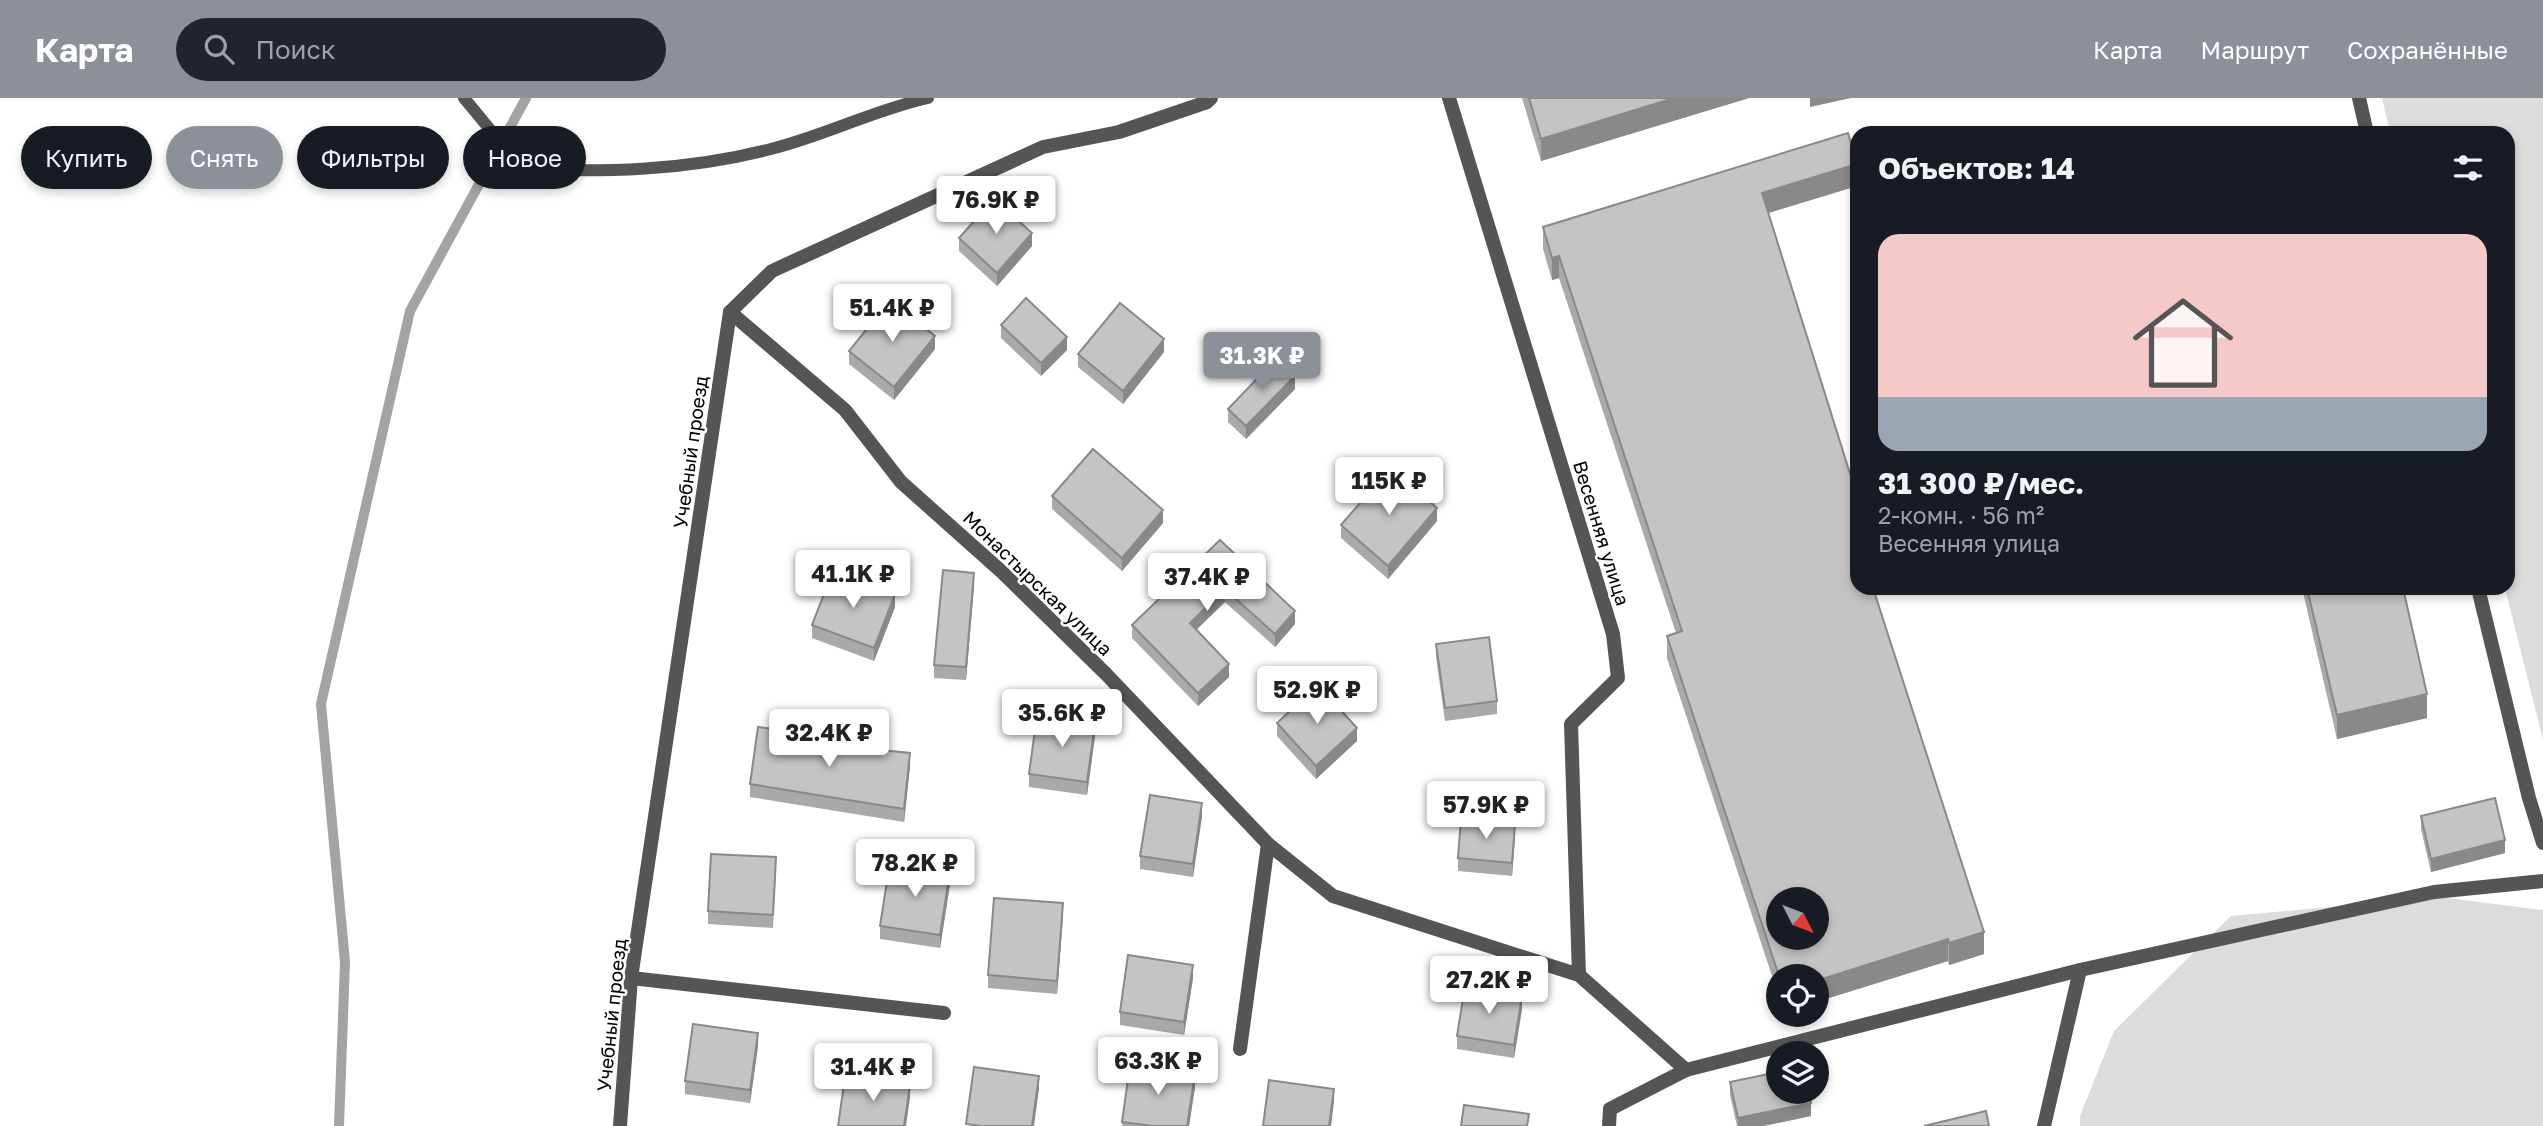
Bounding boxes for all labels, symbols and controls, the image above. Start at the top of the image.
search box [176,18,666,81]
text: Карта [35,30,134,69]
icon: search [200,30,238,68]
text: Поиск [256,34,336,65]
text: Карта [2093,35,2163,64]
text: Маршрут [2201,35,2309,64]
text: Сохранённые [2347,35,2508,64]
chip: Купить [21,126,152,189]
chip: Снять [166,126,283,189]
chip: Фильтры [297,126,449,189]
chip: Новое [463,126,586,189]
icon: filters [2449,149,2487,187]
text: Объектов: 14 [1878,150,2075,186]
pin: 76.9K ₽ [931,176,1061,236]
text: 76.9K ₽ [952,185,1040,213]
icon: home [2120,280,2246,406]
pin: 51.4K ₽ [827,285,957,344]
text: 51.4K ₽ [849,293,935,321]
pin: 31.3K ₽ [1197,332,1327,392]
text: 31.3K ₽ [1219,341,1305,369]
street label: Учебный проезд [668,374,712,530]
pin: 115K ₽ [1332,458,1446,517]
street label: Весенняя улица [1569,458,1635,608]
text: 31 300 ₽/мес. [1878,465,2084,501]
text: 115K ₽ [1351,466,1427,494]
text: 2-комн. · 56 m² [1878,501,2044,529]
street label: Монастырская улица [959,506,1117,660]
text: Весенняя улица [1878,529,2060,557]
pin: 41.1K ₽ [788,550,918,610]
pin: 37.4K ₽ [1142,554,1272,613]
text: 41.1K ₽ [811,559,895,587]
text: 37.4K ₽ [1164,562,1250,590]
pin: 52.9K ₽ [1252,666,1382,726]
text: 52.9K ₽ [1273,675,1361,703]
pin: 35.6K ₽ [997,690,1127,749]
text: 35.6K ₽ [1018,698,1106,726]
pin: 32.4K ₽ [764,710,894,769]
text: 32.4K ₽ [785,718,873,746]
pin: 57.9K ₽ [1421,782,1551,841]
text: 57.9K ₽ [1443,790,1529,818]
pin: 78.2K ₽ [850,840,980,899]
text: 78.2K ₽ [872,848,958,876]
north arrow [1766,887,1829,950]
map controls [1766,887,1829,1104]
street label: Учебный проезд [592,937,631,1093]
pin: 27.2K ₽ [1424,956,1554,1016]
button: locate [1766,964,1829,1027]
text: 27.2K ₽ [1446,965,1532,993]
pin: 63.3K ₽ [1093,1038,1223,1097]
button: layers [1766,1041,1829,1104]
pin: 31.4K ₽ [808,1044,938,1103]
text: 63.3K ₽ [1114,1046,1202,1074]
text: 31.4K ₽ [830,1052,916,1080]

